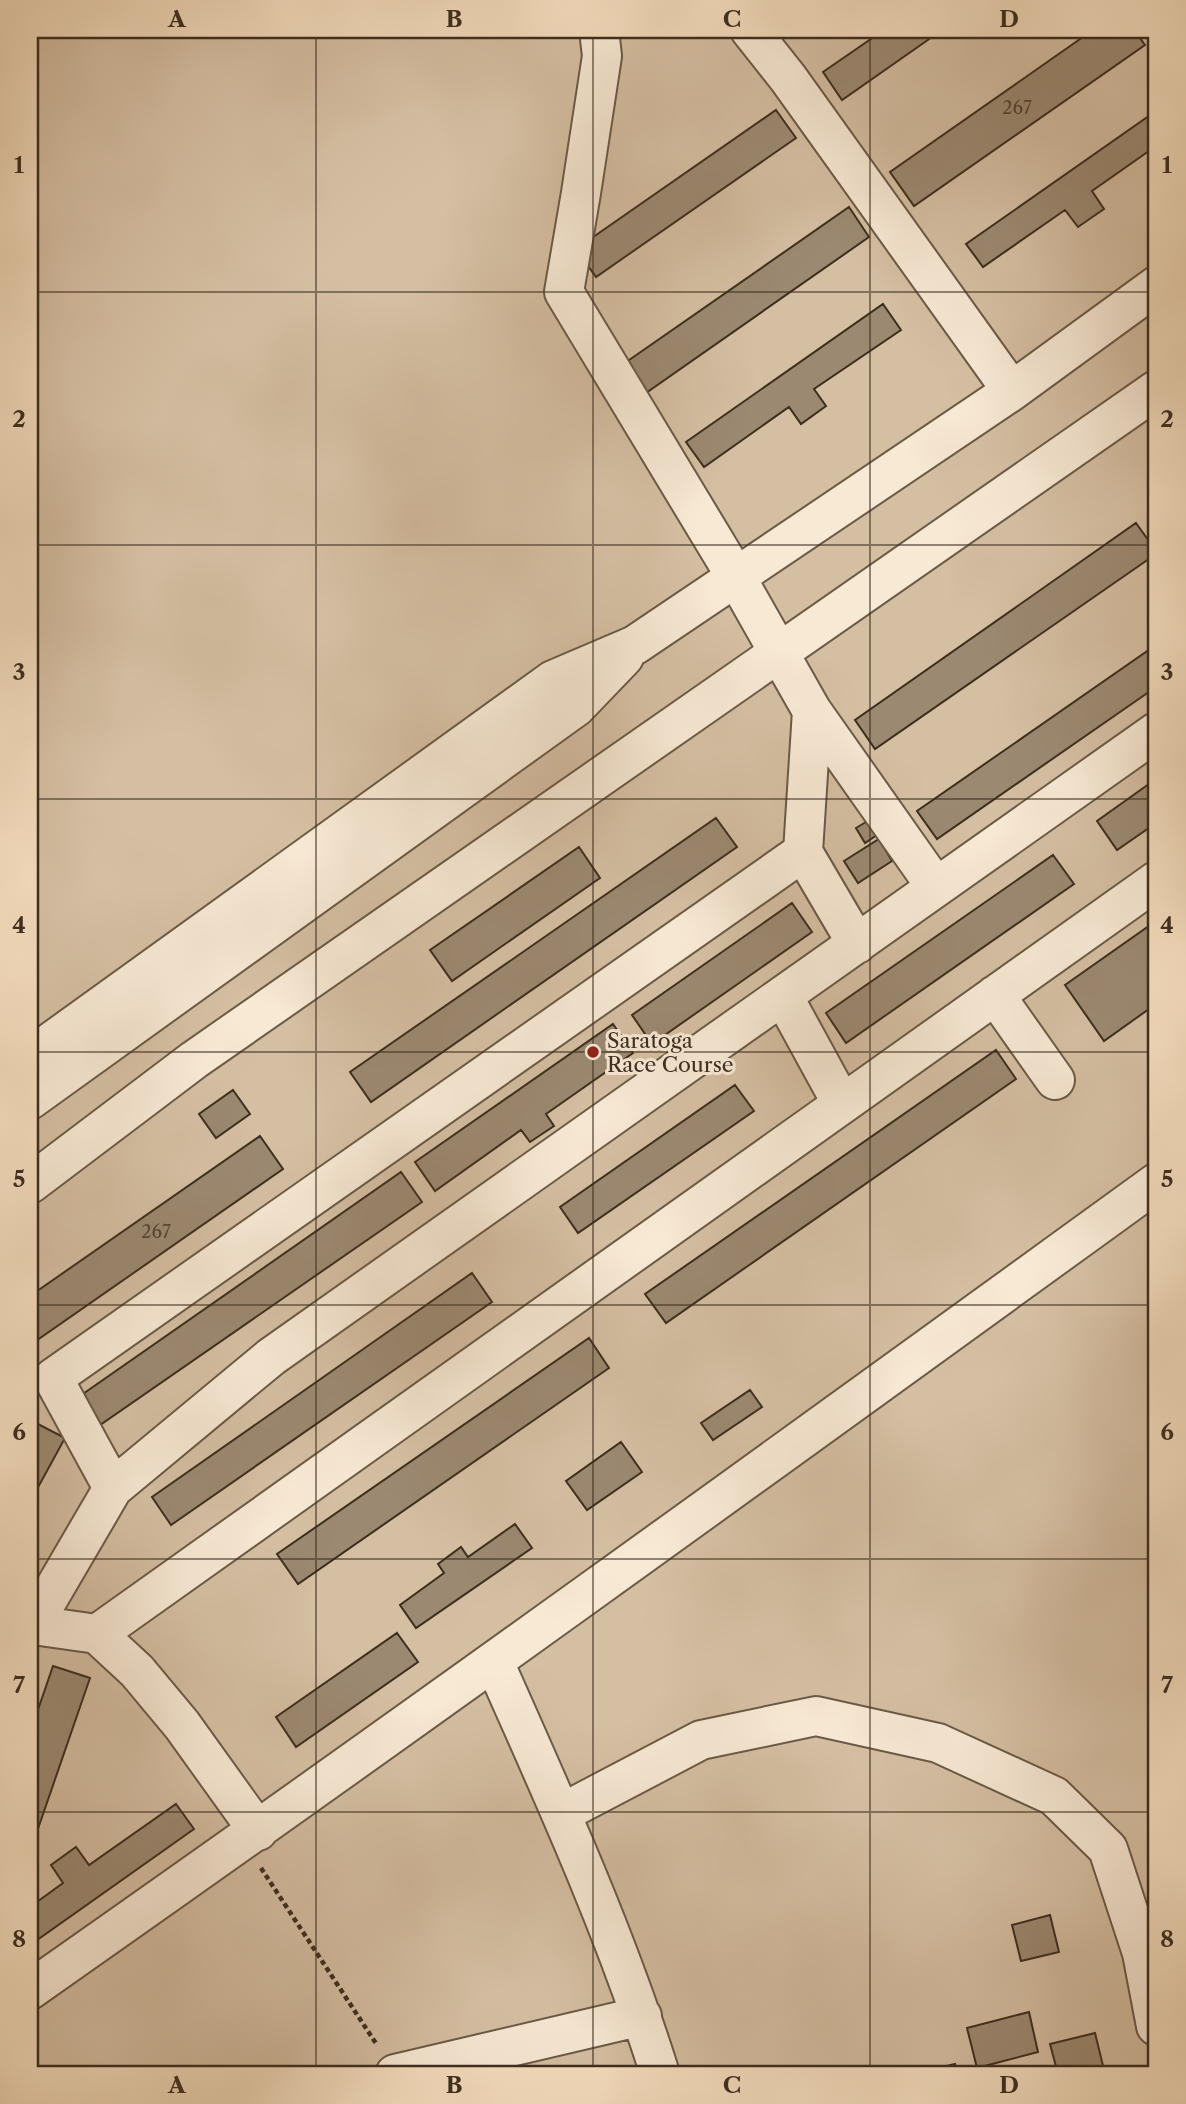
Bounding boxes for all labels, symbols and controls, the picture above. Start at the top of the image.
text: A [167,5,187,33]
text: B [445,5,463,33]
text: C [723,5,741,33]
text: D [999,5,1019,33]
house number: 267 [1002,97,1032,119]
text: 1 [14,151,25,179]
text: 1 [1162,151,1173,179]
text: 2 [12,405,26,433]
text: 2 [1160,405,1174,433]
text: 3 [13,658,26,686]
text: 3 [1161,658,1174,686]
text: 4 [12,911,26,939]
text: 4 [1160,911,1174,939]
place label: Saratoga Race Course [607,1028,734,1077]
marker: Saratoga Race Course [585,1044,601,1060]
text: 5 [13,1165,25,1193]
text: 5 [1161,1165,1173,1193]
house number: 267 [141,1221,171,1243]
text: 6 [12,1418,26,1446]
text: 6 [1160,1418,1174,1446]
text: 7 [13,1671,25,1699]
text: 7 [1161,1671,1173,1699]
text: 8 [12,1925,26,1953]
text: 8 [1160,1925,1174,1953]
text: A [167,2071,187,2099]
text: B [445,2071,463,2099]
text: C [723,2071,741,2099]
text: D [999,2071,1019,2099]

